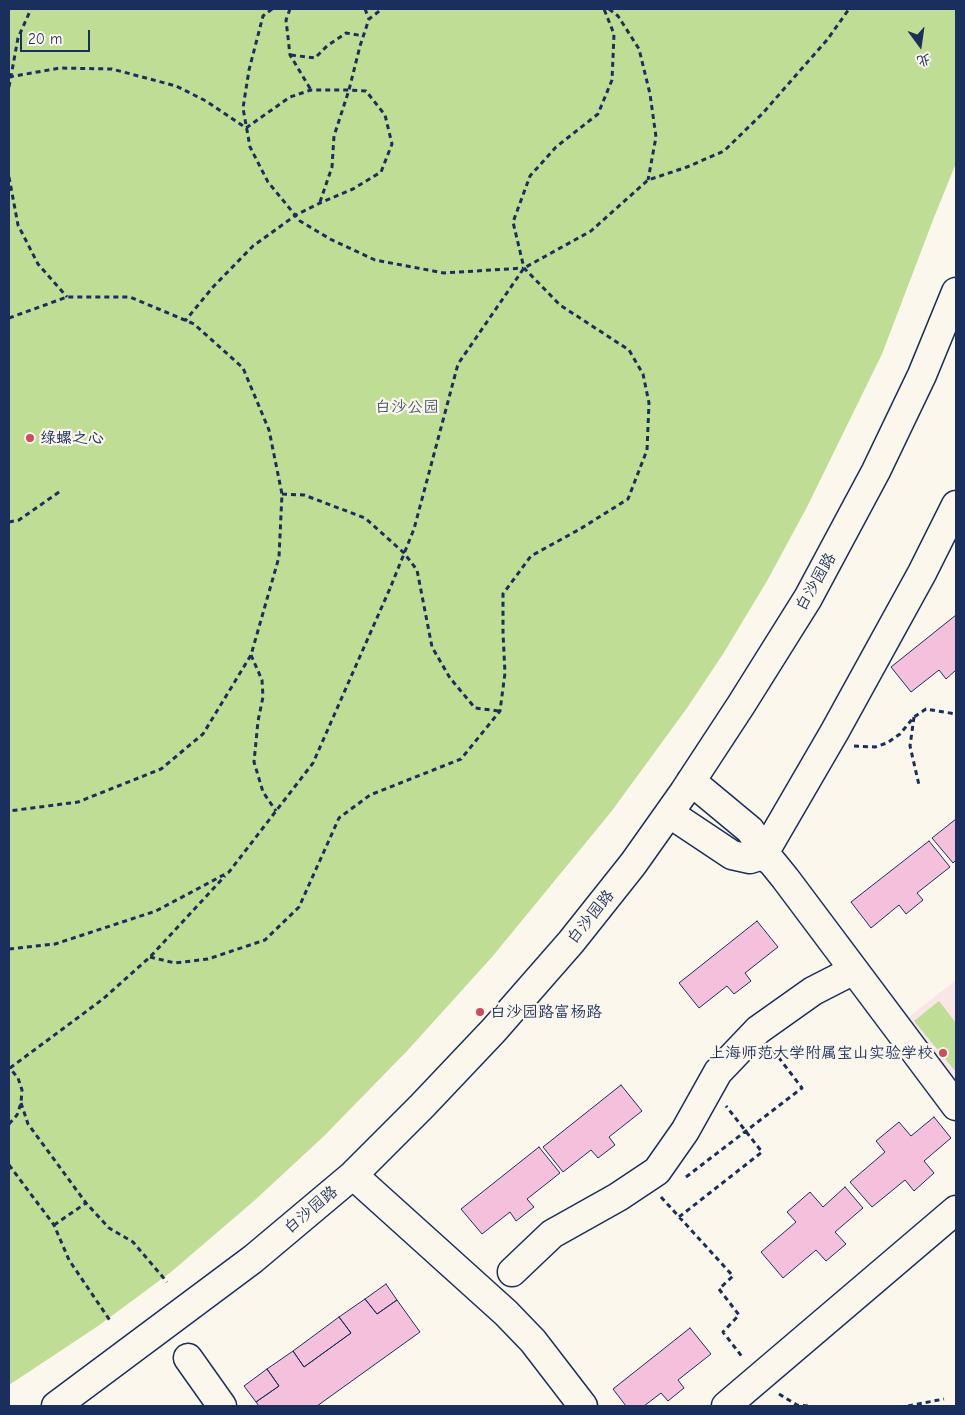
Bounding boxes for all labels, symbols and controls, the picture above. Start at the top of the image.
scale bar [22,20,92,52]
north arrow [895,20,945,70]
text: 20 m [28,30,62,48]
text: 北 [915,50,933,70]
park label: 白沙公园 [375,397,439,417]
place label: 绿螺之心 [40,428,104,448]
marker: 绿螺之心 [24,432,36,444]
street label: 白沙园路 [792,549,840,615]
street label: 白沙园路 [563,886,619,948]
place label: 白沙园路富杨路 [490,1002,602,1022]
marker: 白沙园路富杨路 [474,1006,486,1018]
place label: 上海师范大学附属宝山实验学校 [709,1043,933,1063]
marker: 上海师范大学附属宝山实验学校 [937,1047,949,1059]
street label: 白沙园路 [280,1182,342,1238]

